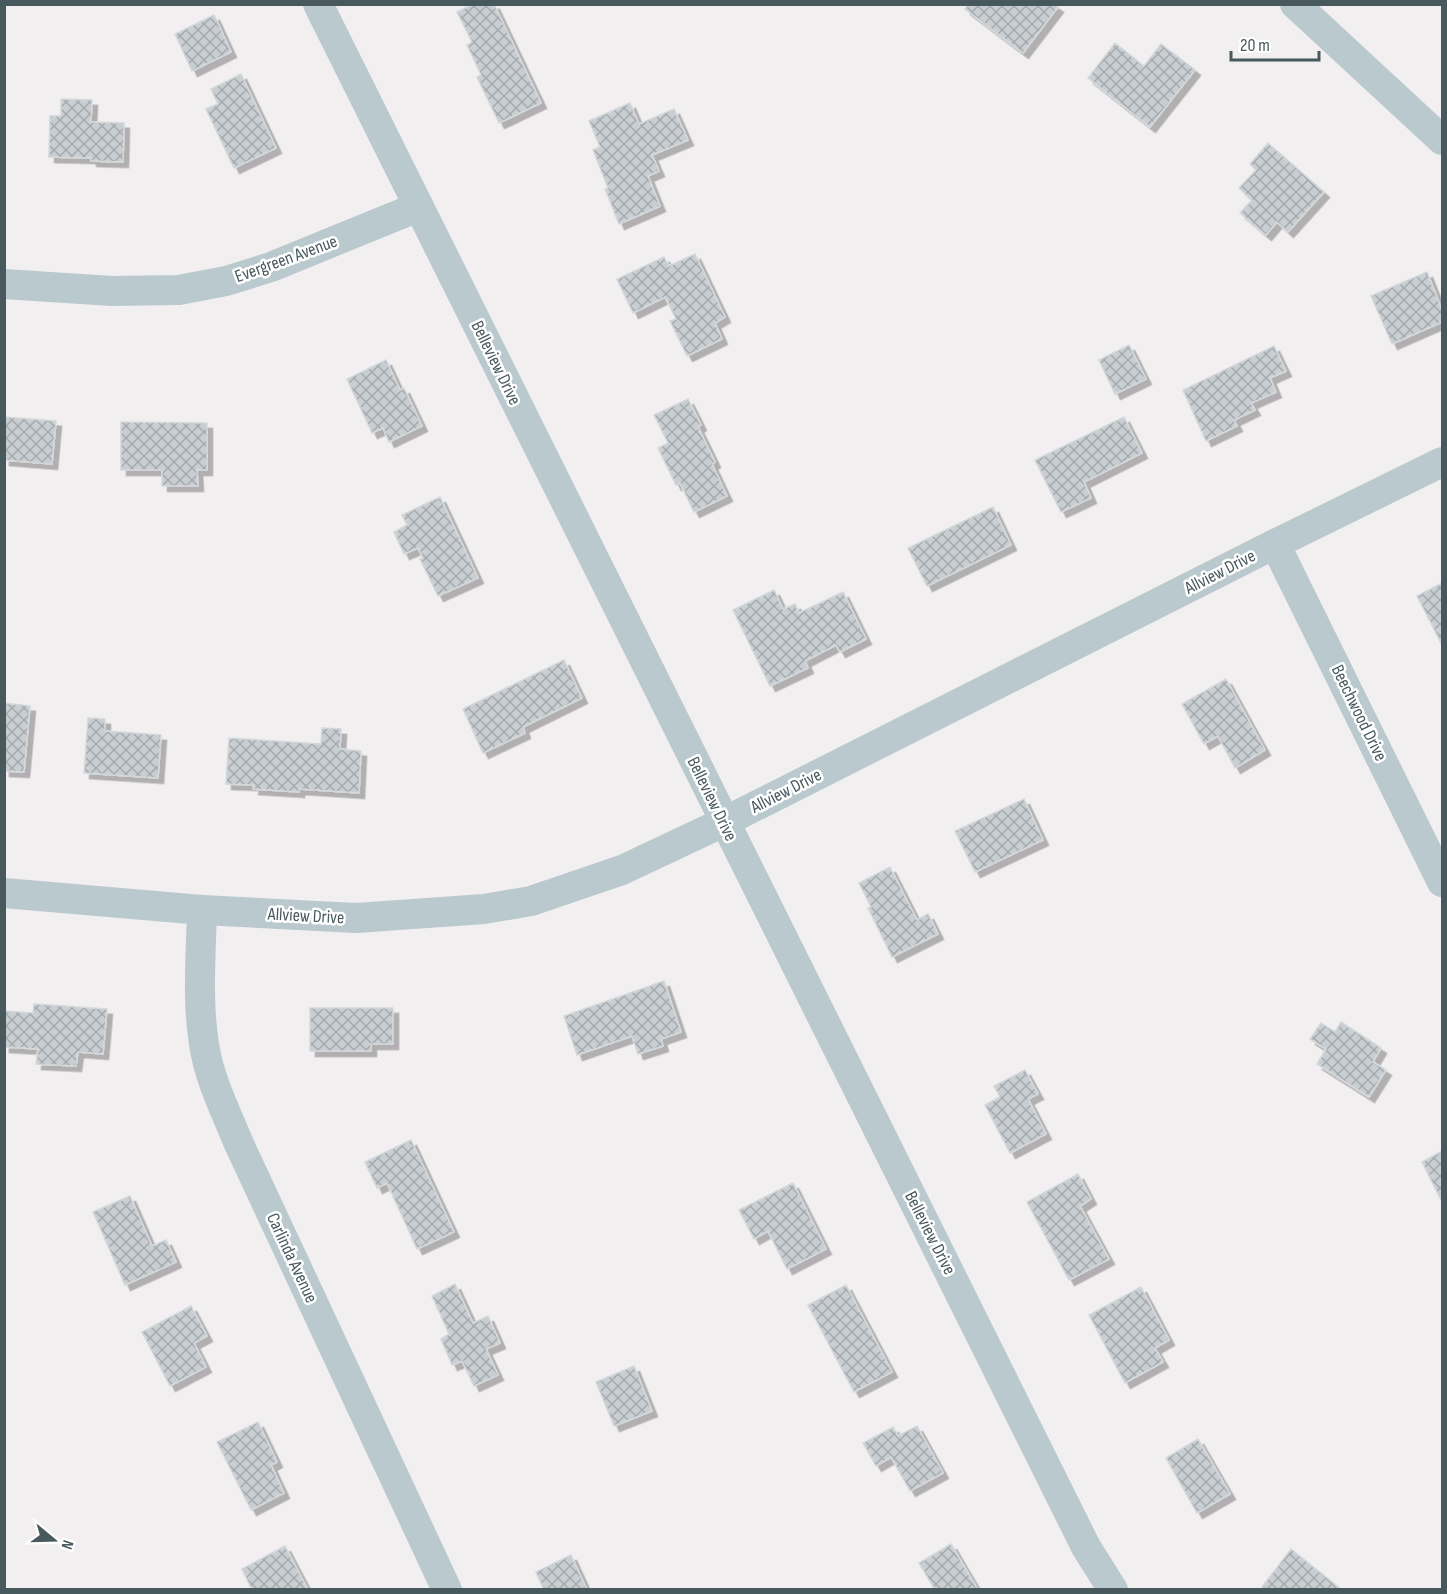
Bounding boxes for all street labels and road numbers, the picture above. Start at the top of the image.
street label: Evergreen Avenue [232,231,340,287]
street label: Belleview Drive [467,318,525,408]
street label: Allview Drive [1180,545,1259,599]
street label: Beechwood Drive [1327,662,1391,764]
street label: Belleview Drive [683,754,741,844]
street label: Allview Drive [746,764,825,818]
street label: Allview Drive [266,903,345,928]
street label: Belleview Drive [900,1188,960,1278]
street label: Carlinda Avenue [262,1210,322,1306]

